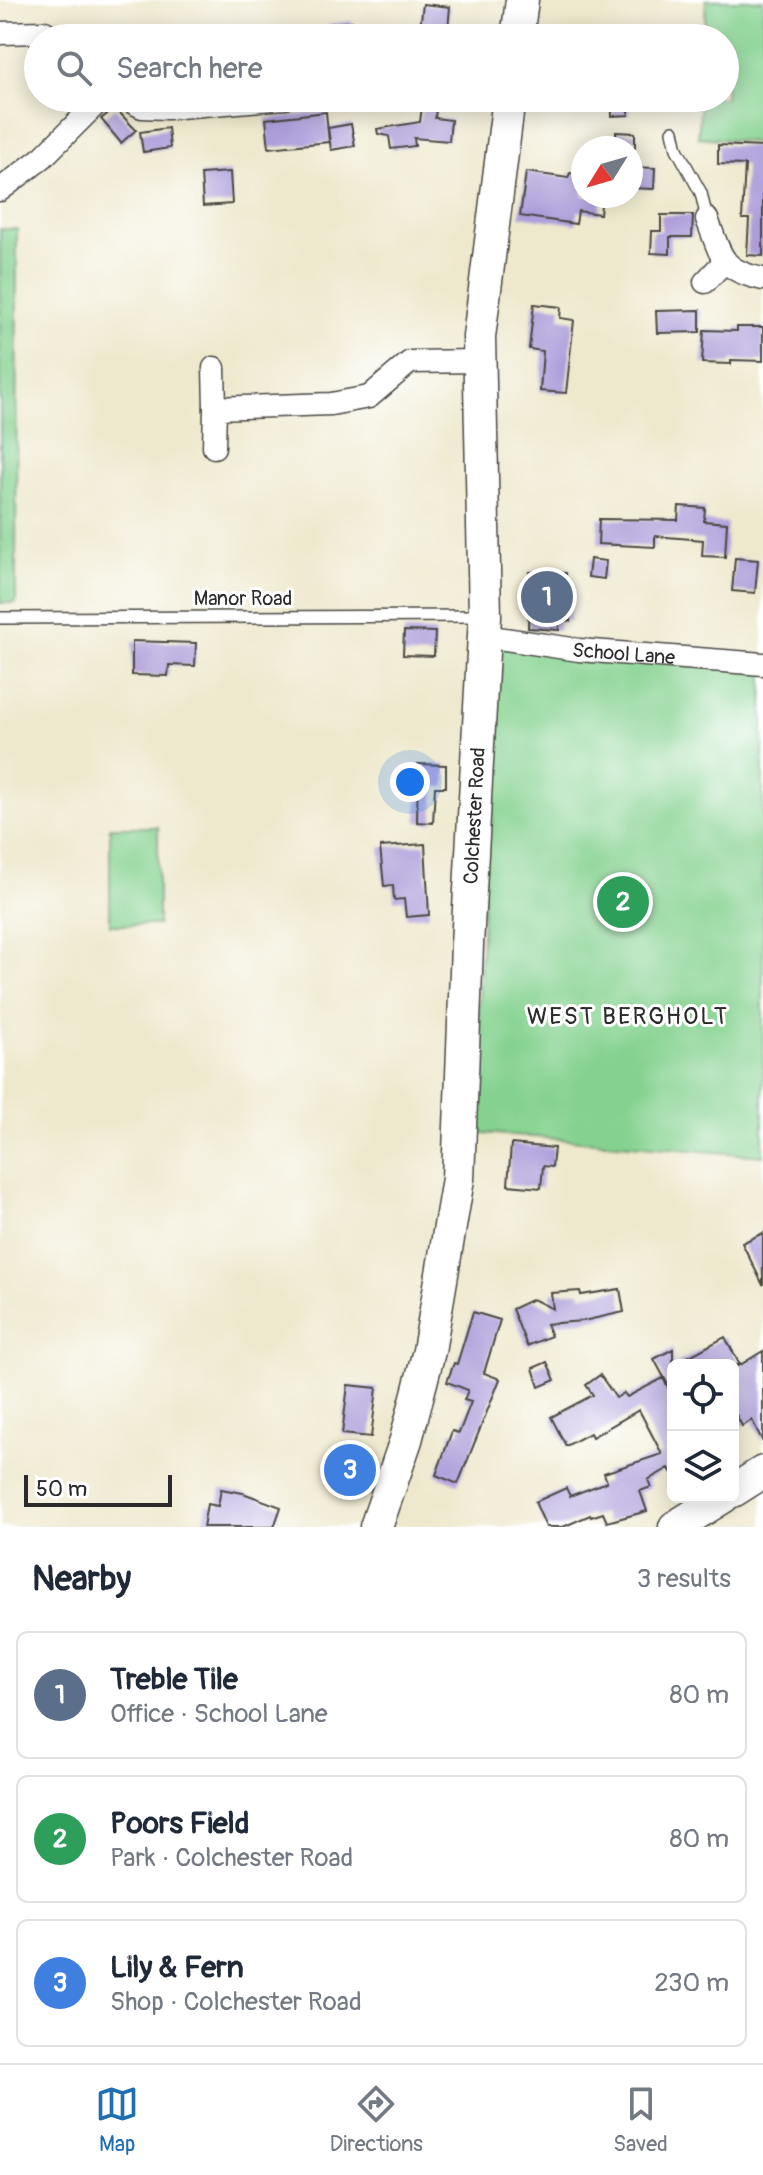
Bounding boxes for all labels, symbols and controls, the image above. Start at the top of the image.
search box [24,24,739,112]
icon: search [52,46,96,90]
text: Search here [116,50,263,87]
north arrow [571,136,643,208]
pin: 1 [521,567,573,627]
street label: Manor Road [194,586,292,611]
street label: School Lane [571,637,676,670]
street label: Colchester Road [458,747,491,885]
your location [390,762,430,802]
pin: 2 [597,872,649,932]
district label: WEST BERGHOLT [527,1002,729,1031]
map controls [667,1359,739,1503]
button: locate [667,1359,739,1431]
button: layers [667,1431,739,1503]
pin: 3 [324,1440,376,1500]
scale bar [24,1471,172,1507]
text: 50 m [36,1475,87,1503]
text: Nearby [32,1558,131,1601]
text: 3 results [637,1563,731,1595]
text: Treble Tile [110,1661,238,1698]
text: 1 [55,1679,65,1711]
text: 80 m [669,1679,729,1711]
text: Office · School Lane [110,1698,328,1730]
text: Poors Field [110,1805,249,1842]
text: 2 [53,1823,67,1855]
text: 80 m [669,1823,729,1855]
text: Park · Colchester Road [110,1842,353,1874]
text: Lily & Fern [110,1949,244,1986]
text: 3 [53,1967,67,1999]
text: 230 m [654,1967,729,1999]
text: Shop · Colchester Road [110,1986,362,2018]
tab: Map [95,2082,139,2158]
tab: Directions [330,2082,423,2158]
tab: Saved [613,2082,668,2158]

